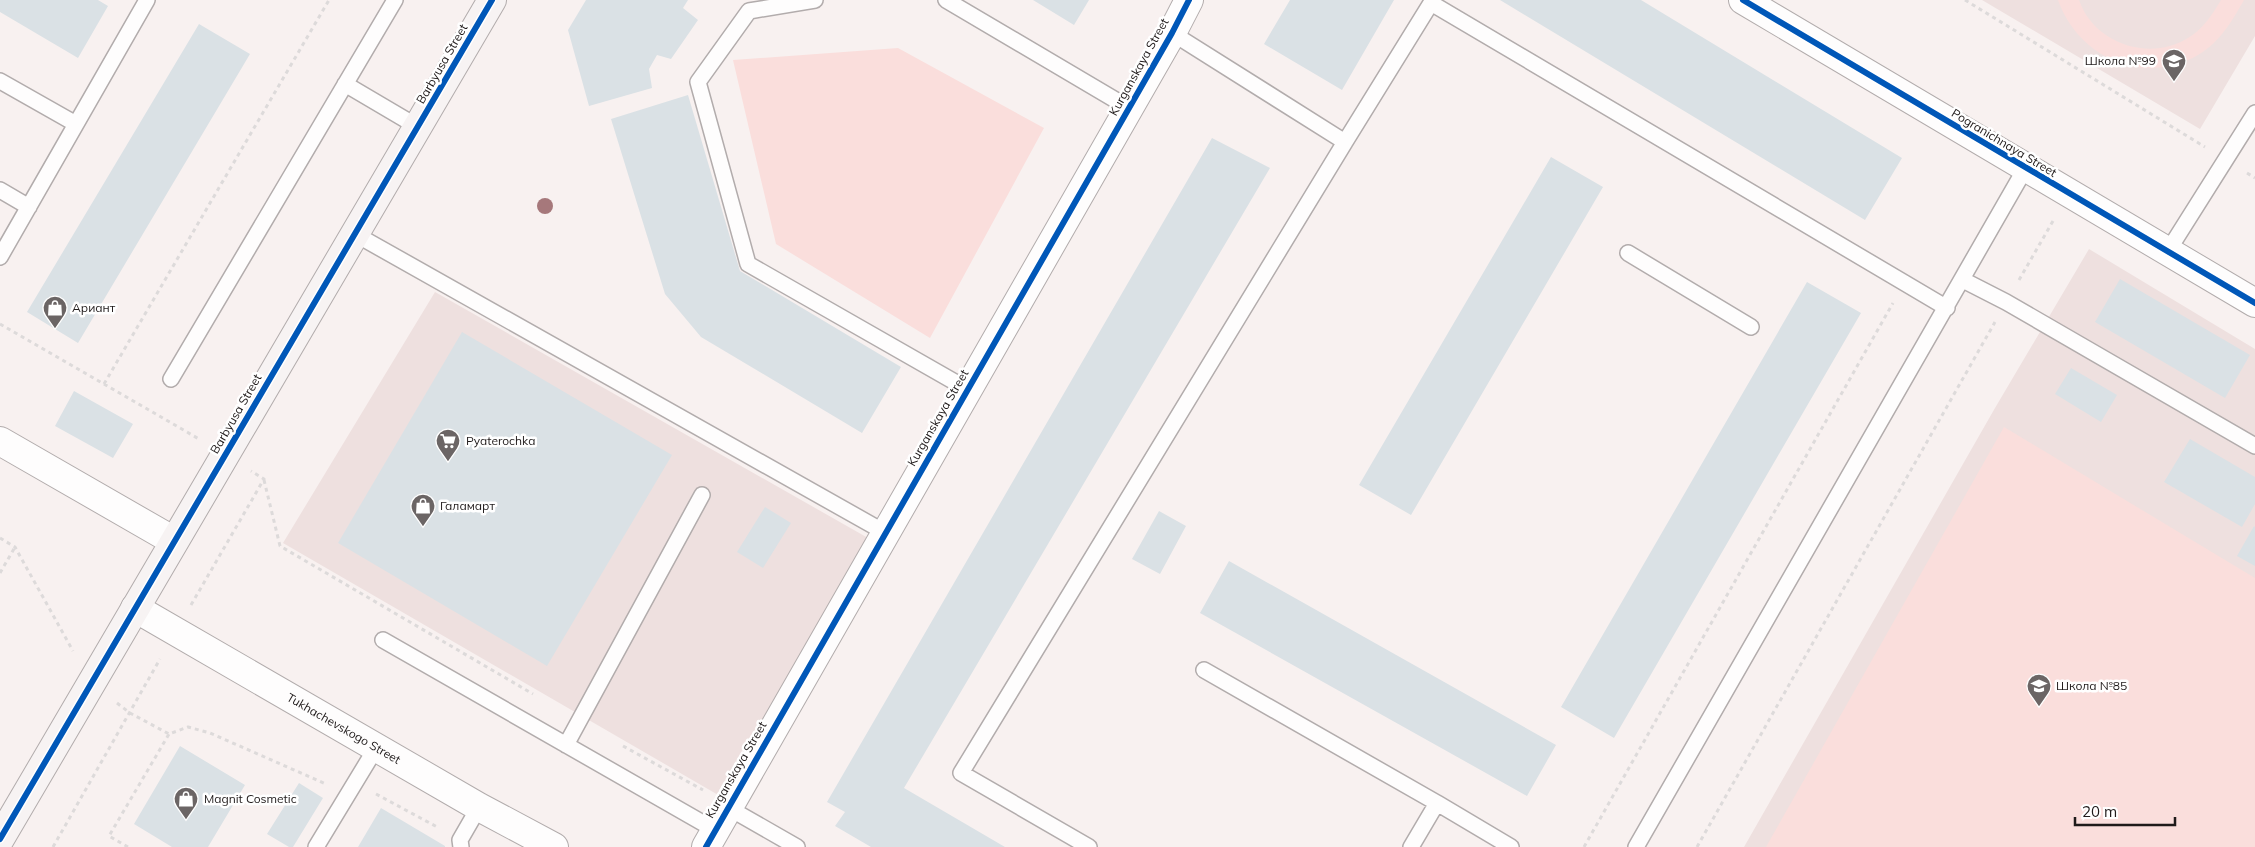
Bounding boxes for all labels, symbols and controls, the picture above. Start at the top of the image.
street label: Kurganskaya Street [1106,15,1172,118]
street label: Barbyusa Street [413,21,470,106]
school or university icon: Школа №99 [2161,48,2187,82]
place label: Школа №99 [2085,53,2156,68]
street label: Pogranichnaya Street [1949,105,2060,180]
shop icon: Ариант [42,295,68,329]
place label: Ариант [72,300,116,315]
street label: Kurganskaya Street [904,367,971,469]
street label: Barbyusa Street [207,371,264,456]
supermarket icon: Pyaterochka [435,428,461,462]
place label: Pyaterochka [466,433,535,448]
shop icon: Галамарт [410,493,436,527]
place label: Галамарт [440,498,495,513]
school or university icon: Школа №85 [2026,673,2052,707]
place label: Школа №85 [2056,678,2127,693]
street label: Tukhachevskogo Street [284,690,403,767]
street label: Kurganskaya Street [702,719,769,821]
shop icon: Magnit Cosmetic [173,786,199,820]
place label: Magnit Cosmetic [204,791,297,806]
scale bar [2075,794,2175,826]
text: 20 m [2082,802,2117,821]

